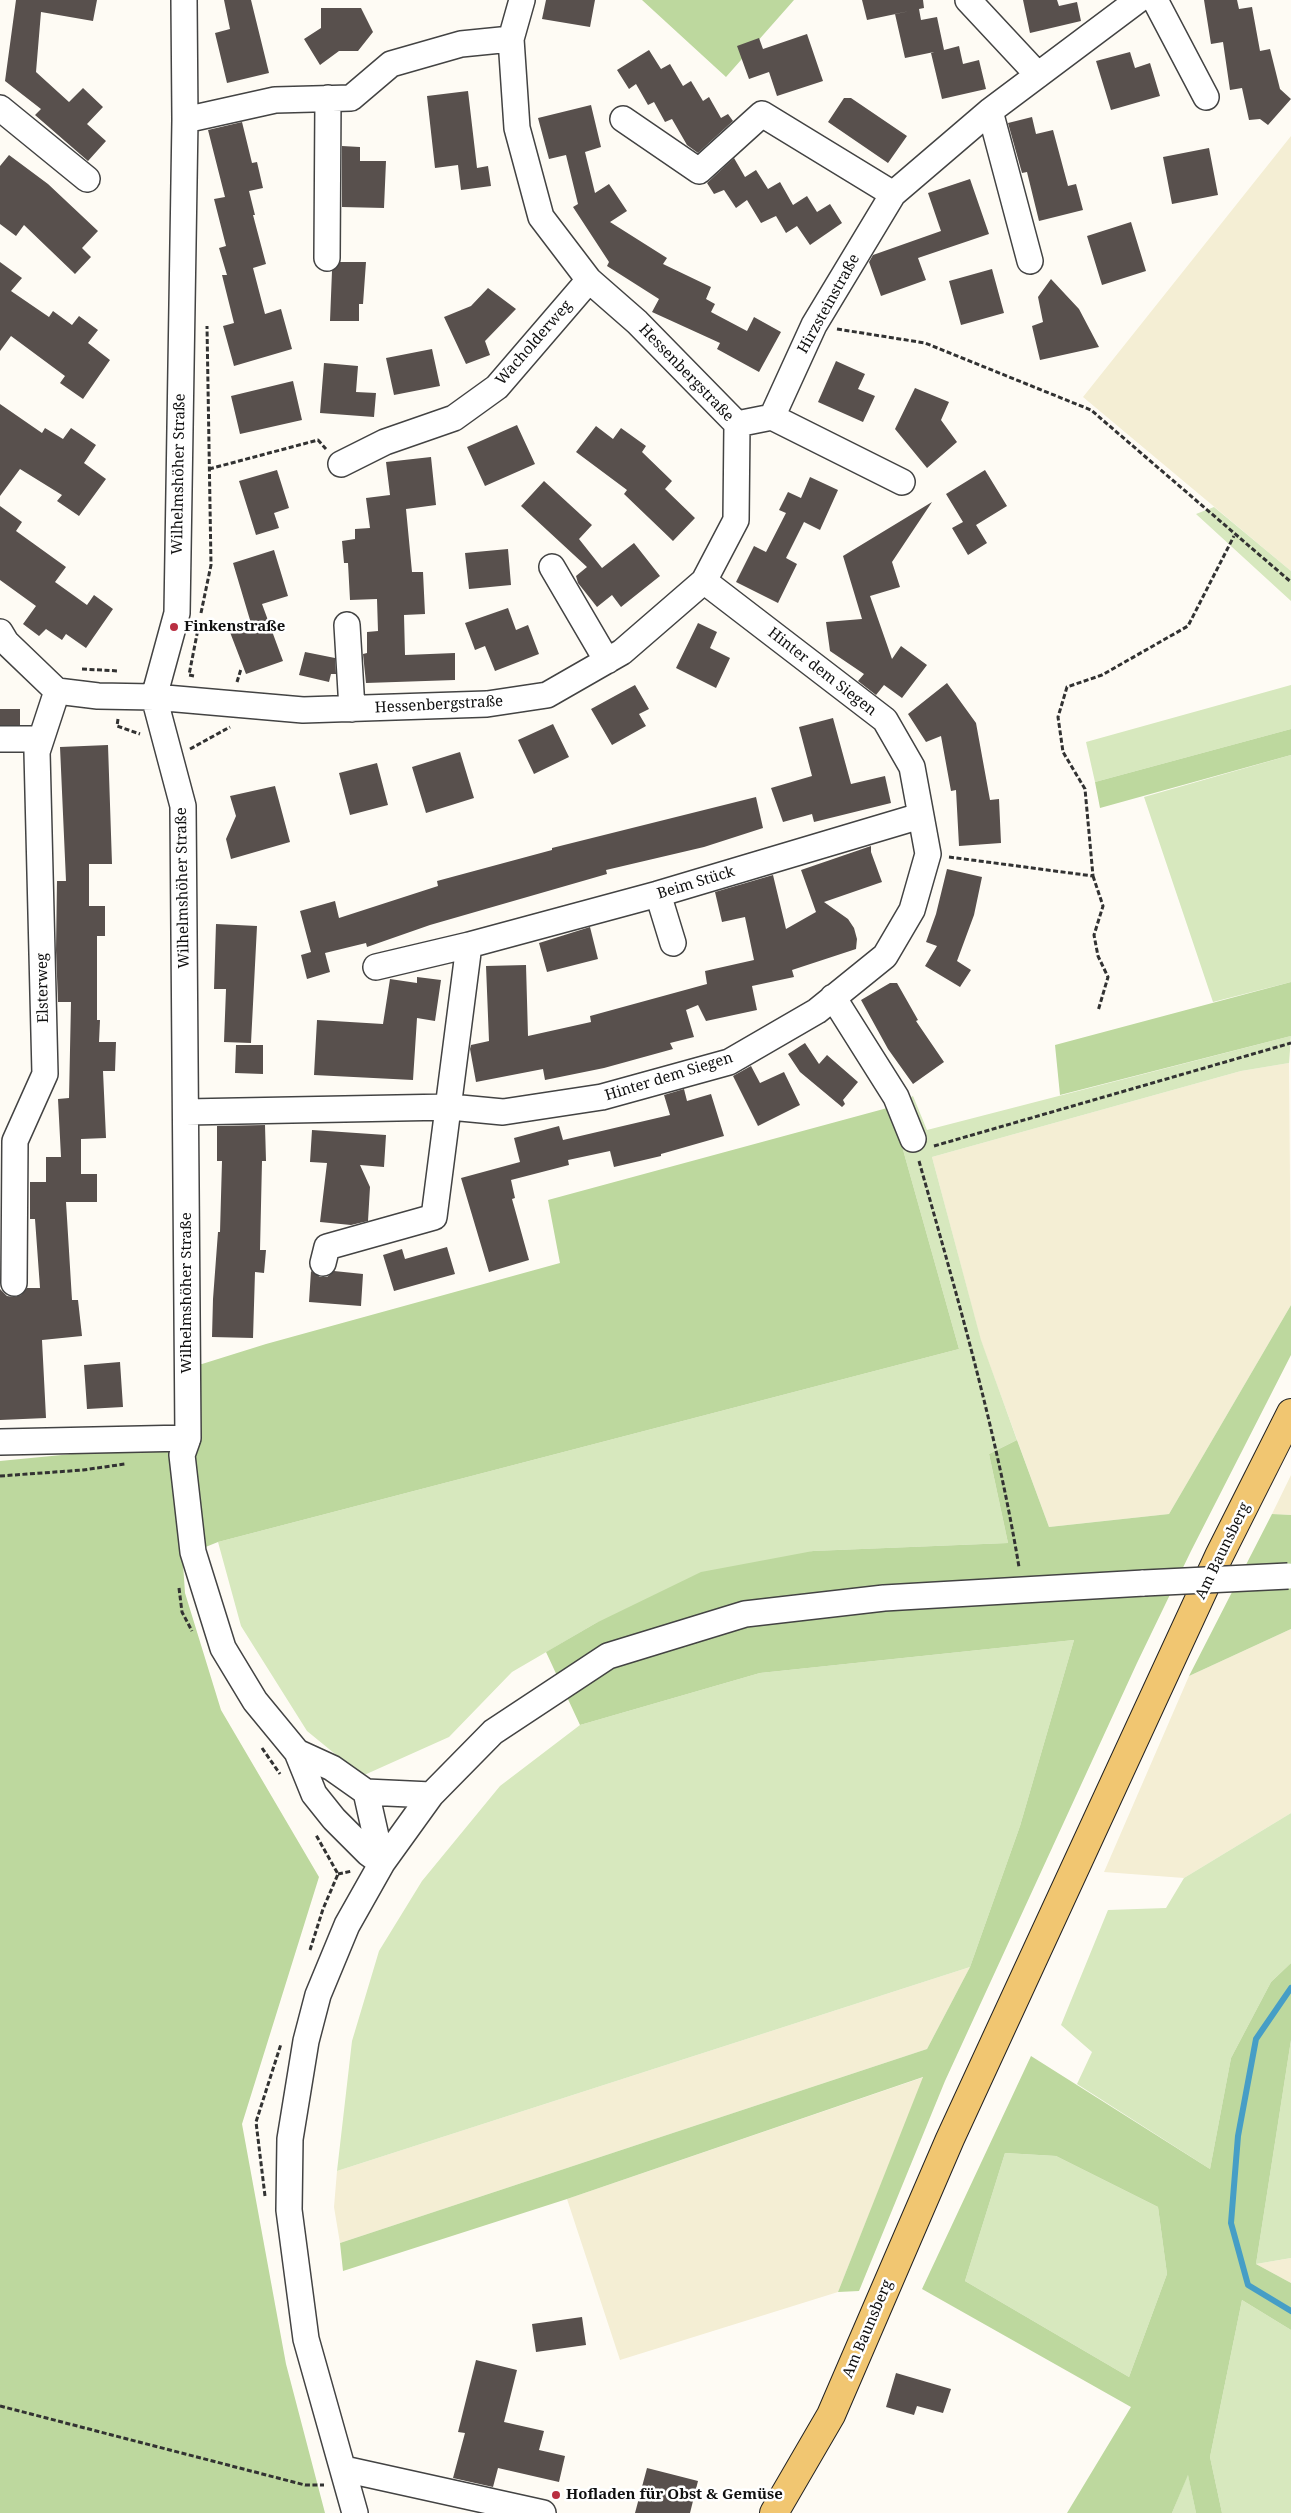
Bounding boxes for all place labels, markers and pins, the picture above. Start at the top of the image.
place label: Finkenstraße [184,618,285,636]
marker: Finkenstraße [168,621,180,633]
place label: Hofladen für Obst & Gemüse [566,2486,783,2504]
marker: Hofladen für Obst & Gemüse [550,2489,562,2501]

